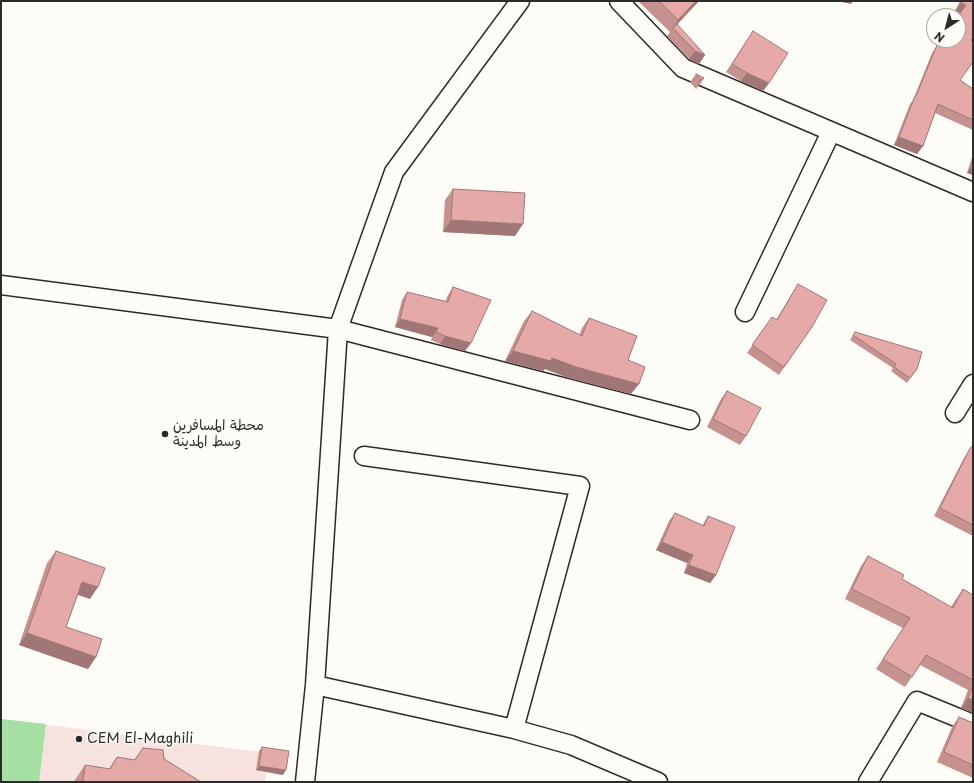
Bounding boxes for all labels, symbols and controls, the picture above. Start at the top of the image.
north arrow [926,8,966,48]
text: N [931,28,948,47]
place label: محطة المسافرين وسط المدينة [173,418,264,450]
marker: محطة المسافرين وسط المدينة [160,429,170,439]
place label: CEM El-Maghili [87,731,193,747]
marker: CEM El-Maghili [74,734,84,744]

